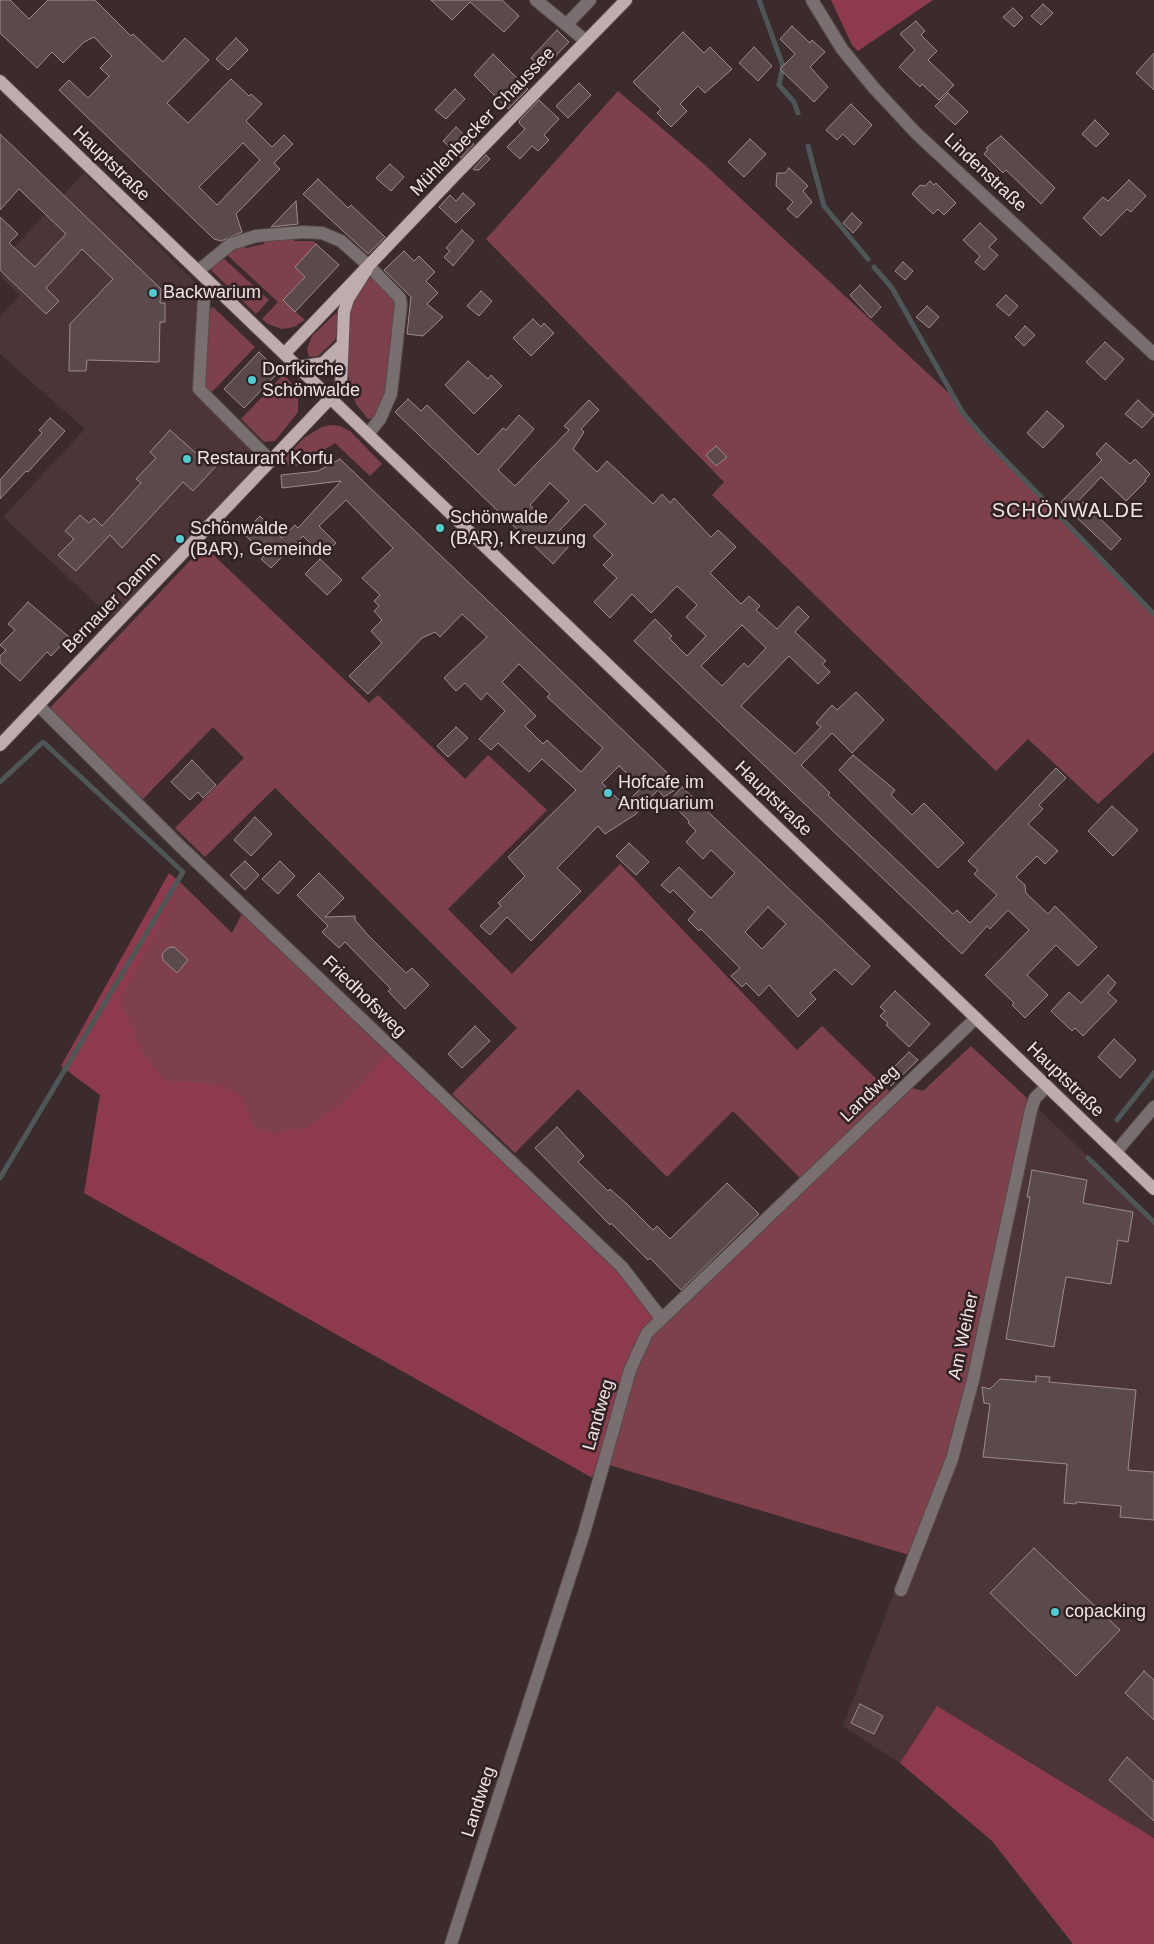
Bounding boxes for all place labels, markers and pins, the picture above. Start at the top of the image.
place label: Backwarium [163,282,261,304]
marker: Backwarium [147,287,159,299]
place label: Dorfkirche Schönwalde [262,359,360,402]
marker: Dorfkirche Schönwalde [246,374,258,386]
place label: Restaurant Korfu [197,448,333,470]
marker: Restaurant Korfu [181,453,193,465]
place label: Schönwalde (BAR), Kreuzung [450,507,586,550]
place label: Schönwalde (BAR), Gemeinde [190,518,332,560]
marker: Schönwalde (BAR), Kreuzung [434,522,446,534]
marker: Schönwalde (BAR), Gemeinde [174,533,186,545]
place label: Hofcafe im Antiquarium [618,772,714,814]
marker: Hofcafe im Antiquarium [602,787,614,799]
place label: copacking [1065,1601,1146,1623]
marker: copacking [1049,1606,1061,1618]

